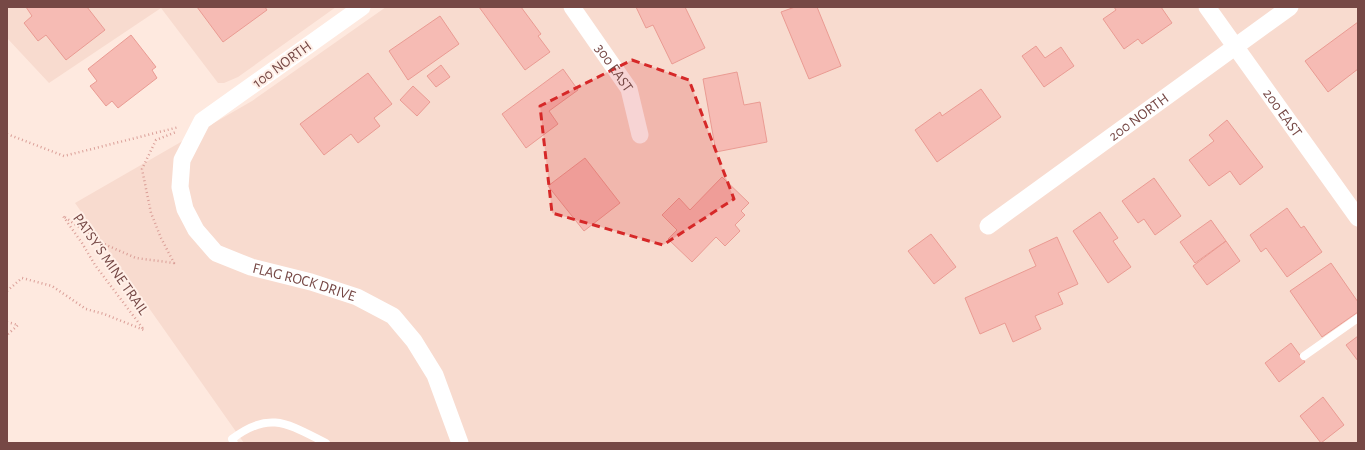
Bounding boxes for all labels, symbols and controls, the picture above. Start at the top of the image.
street label: 100 NORTH [250,38,314,91]
street label: 300 EAST [592,41,636,95]
street label: 200 EAST [1260,86,1305,140]
street label: 200 NORTH [1106,91,1172,144]
street label: PATSY'S MINE TRAIL [70,211,151,318]
street label: FLAG ROCK DRIVE [251,261,357,304]

